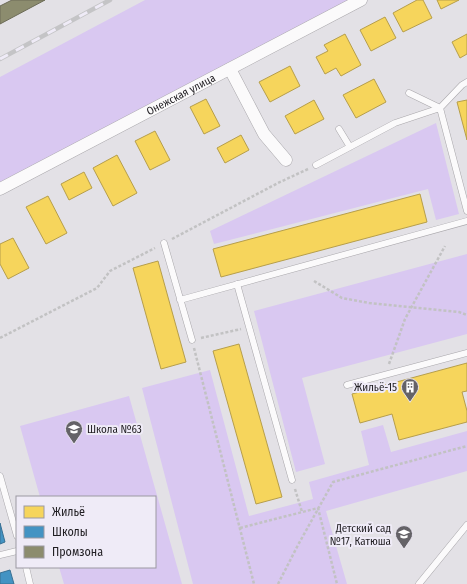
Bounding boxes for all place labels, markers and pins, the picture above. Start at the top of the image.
building icon: Жильё-15 [400,377,420,402]
place label: Жильё-15 [354,381,397,394]
school or university icon: Школа №63 [64,419,84,444]
place label: Школа №63 [87,423,142,436]
place label: Детский сад №17, Катюша [330,522,391,548]
school or university icon: Детский сад №17, Катюша [394,524,414,549]

